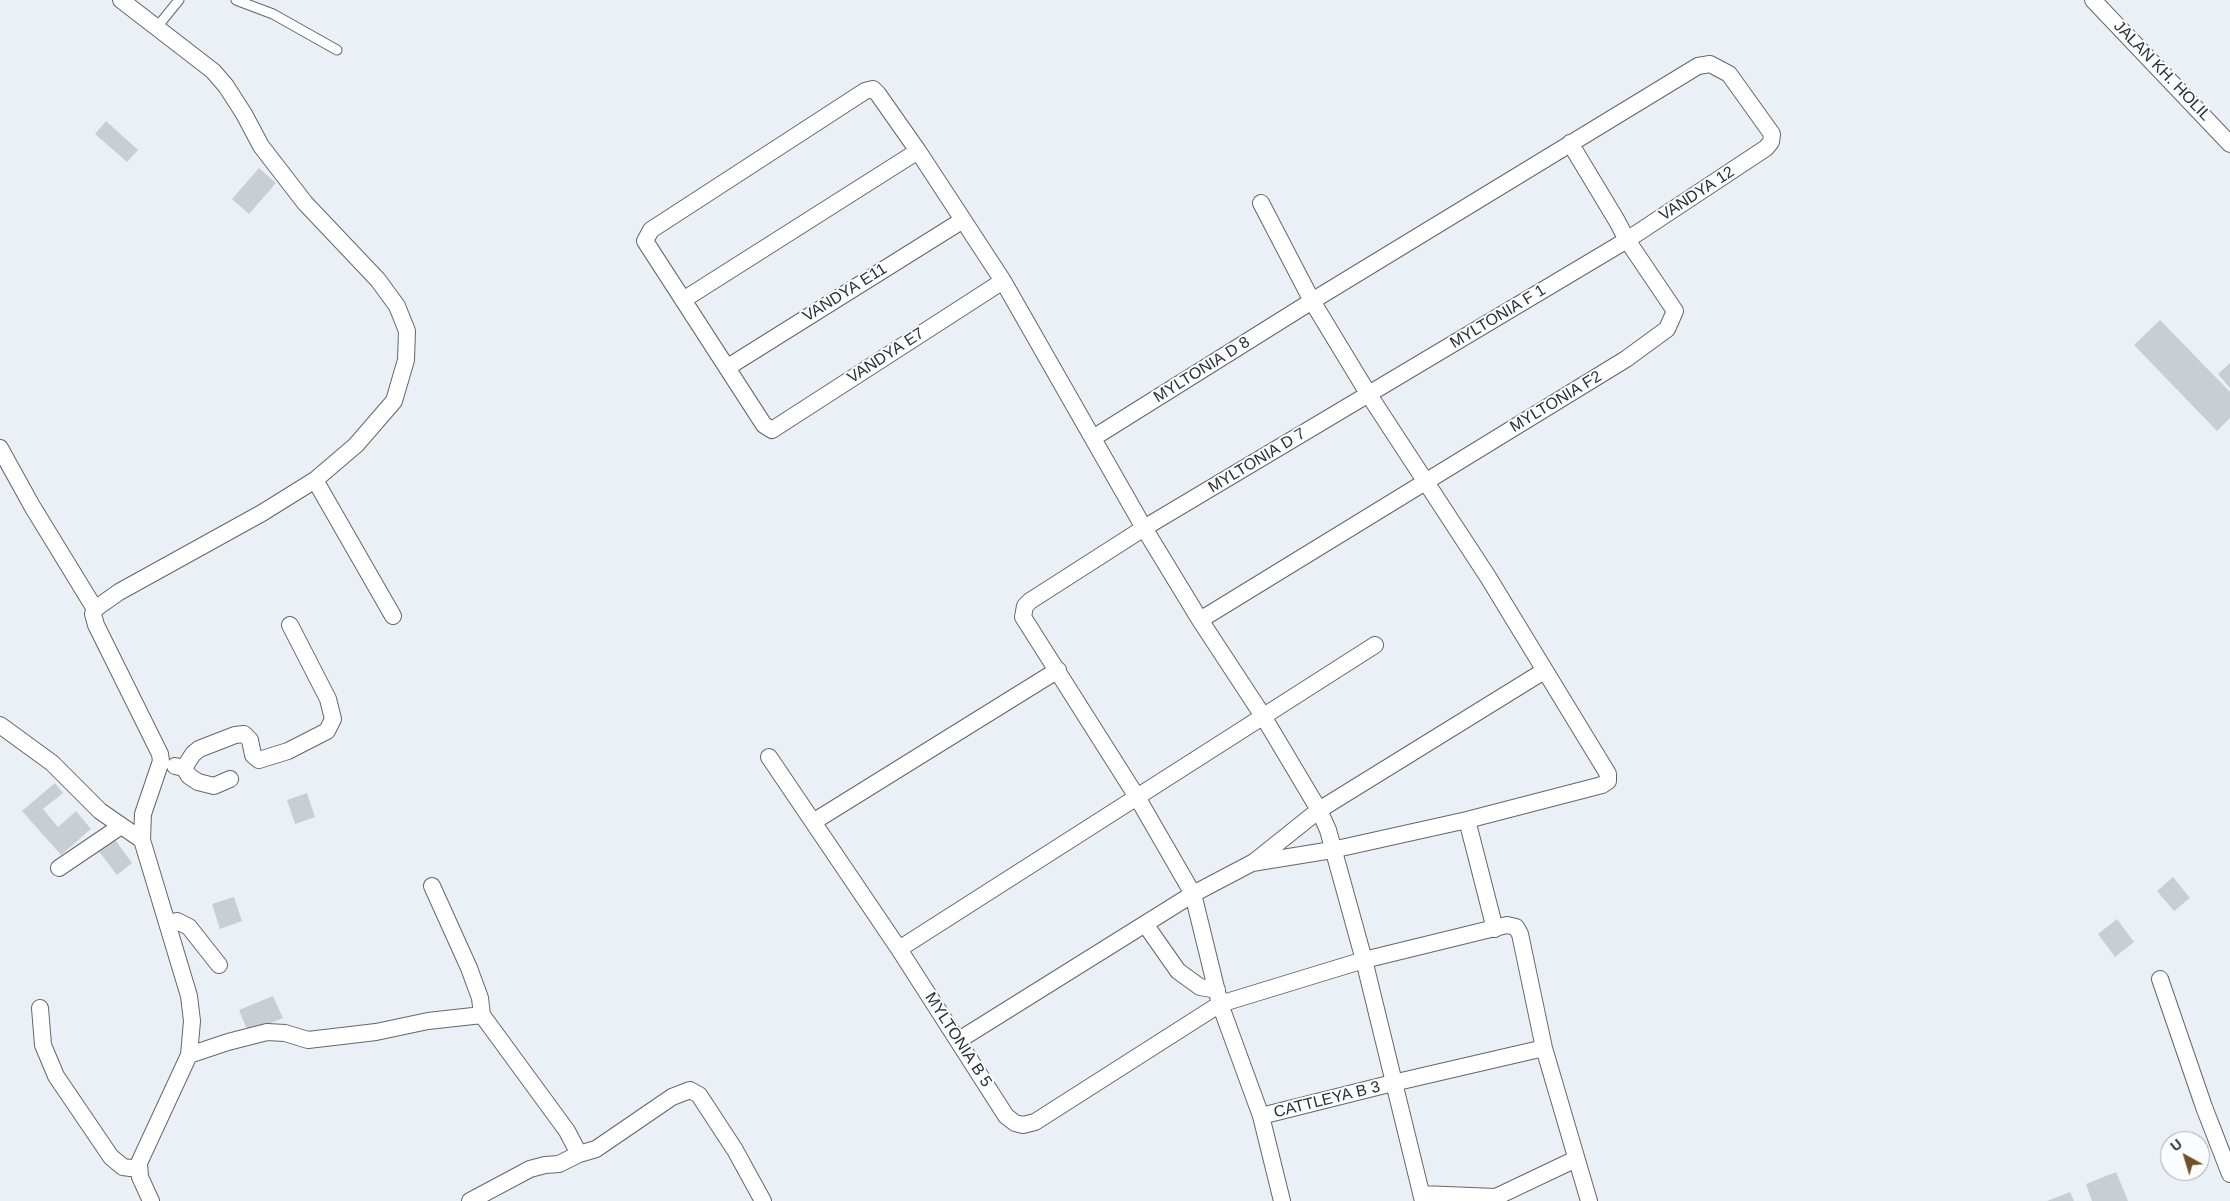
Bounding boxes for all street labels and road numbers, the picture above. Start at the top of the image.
street label: JALAN KH. HOLIL [2109,17,2215,125]
street label: VANDYA 12 [1656,163,1738,225]
street label: VANDYA E11 [800,260,890,326]
street label: MYLTONIA F 1 [1447,281,1549,353]
street label: VANDYA E7 [844,324,928,388]
street label: MYLTONIA D 8 [1150,333,1254,407]
street label: MYLTONIA F2 [1507,367,1605,437]
street label: MYLTONIA D 7 [1205,425,1309,497]
street label: MYLTONIA B 5 [920,989,996,1091]
street label: CATTLEYA B 3 [1272,1078,1382,1122]

